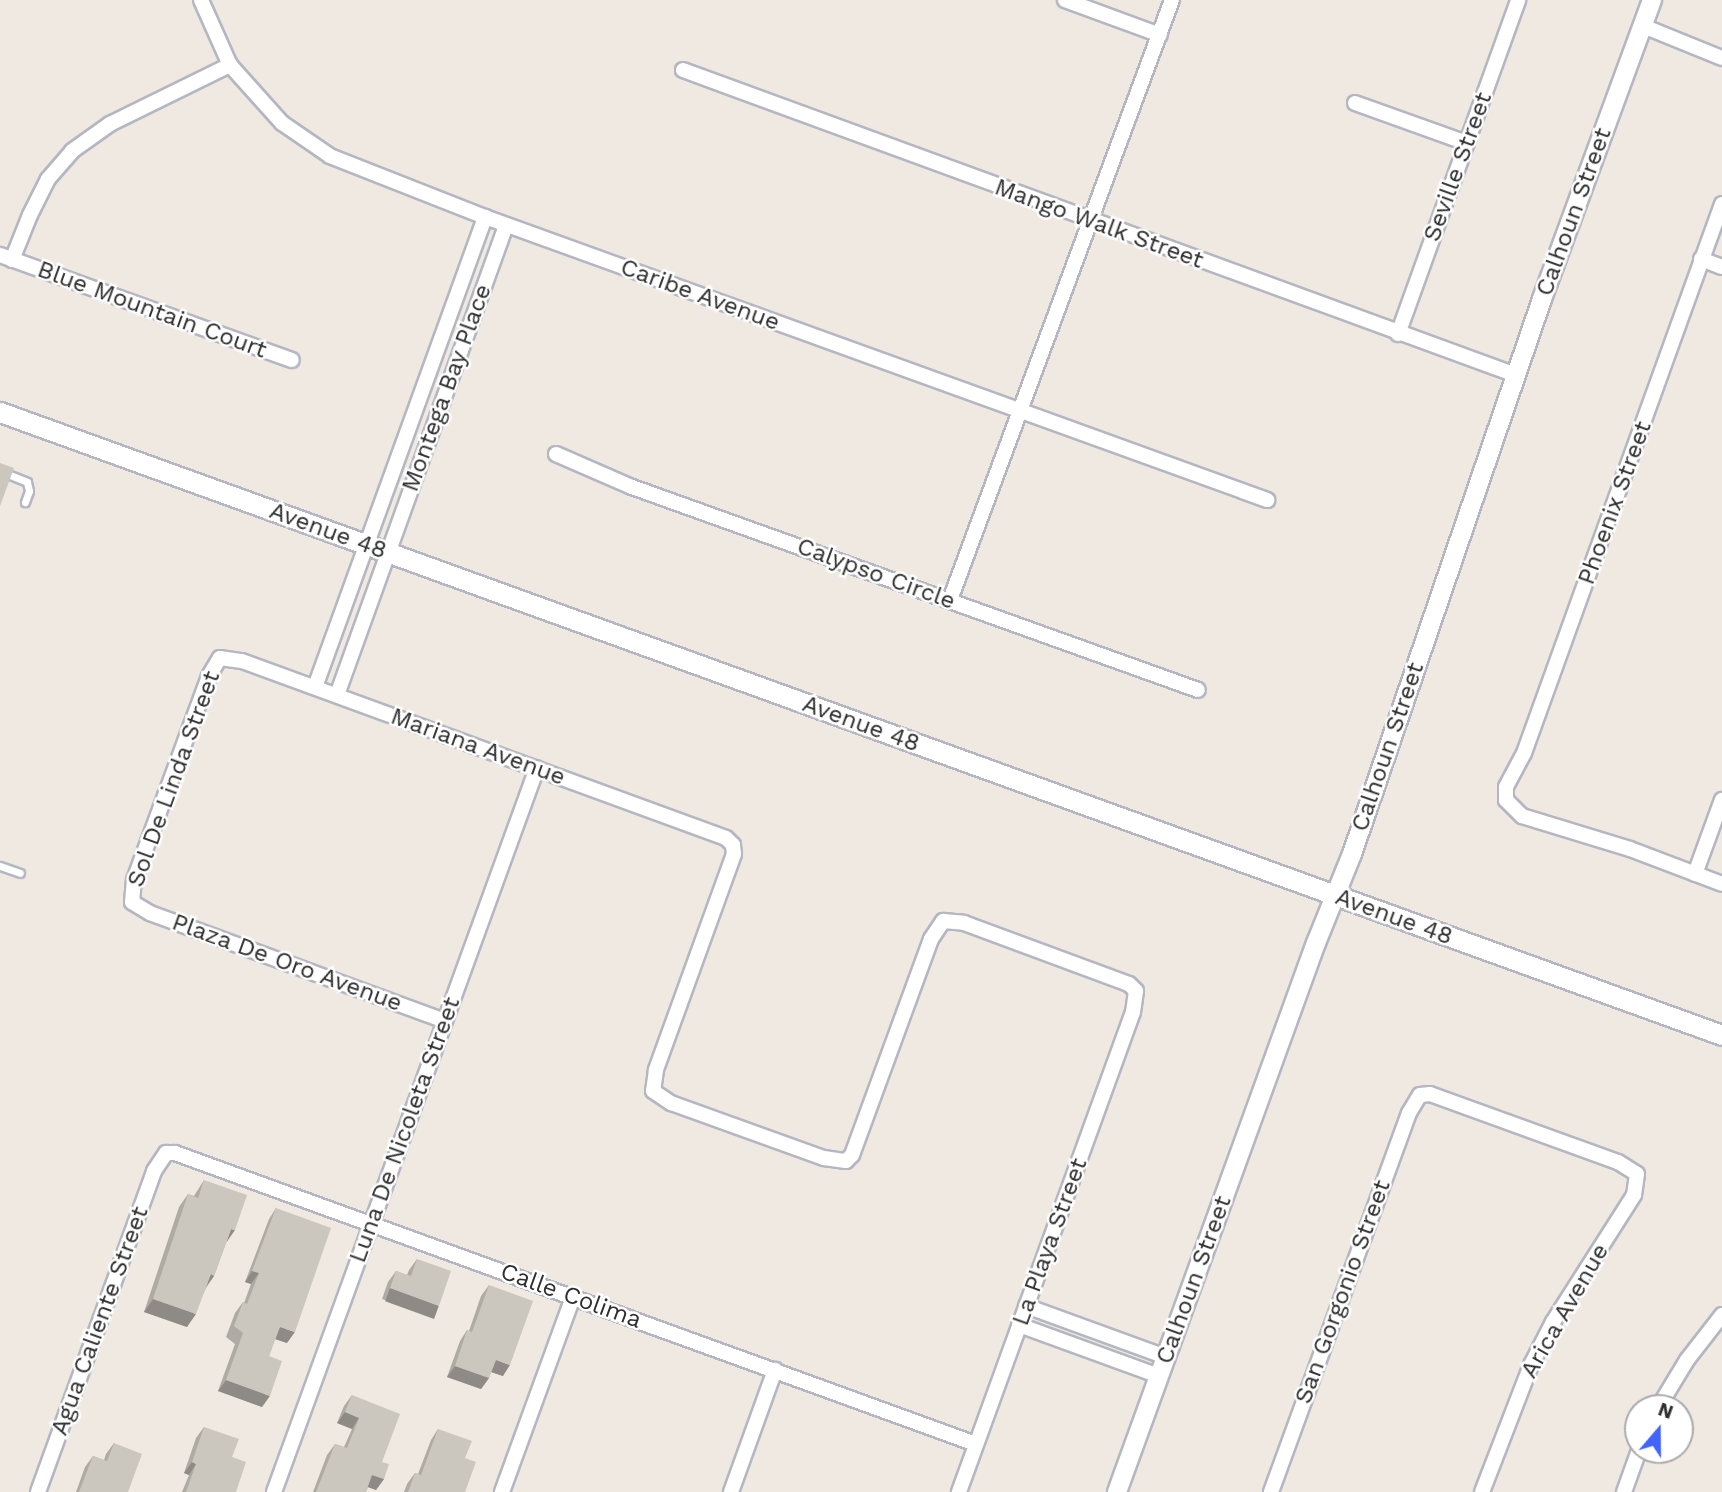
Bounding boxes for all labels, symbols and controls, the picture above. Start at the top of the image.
street label: Seville Street [1418,88,1498,246]
street label: Calhoun Street [1530,124,1618,300]
street label: Mango Walk Street [990,173,1208,275]
street label: Caribe Avenue [616,253,784,337]
street label: Blue Mountain Court [33,255,271,365]
street label: Montega Bay Place [396,280,498,496]
street label: Phoenix Street [1572,417,1658,589]
street label: Avenue 48 [266,497,390,565]
street label: Calypso Circle [793,532,959,616]
street label: Calhoun Street [1346,659,1430,835]
street label: Sol De Linda Street [121,666,227,892]
street label: Avenue 48 [799,690,923,758]
street label: Mariana Avenue [386,702,570,792]
street label: Avenue 48 [1332,883,1456,951]
street label: Plaza De Oro Avenue [167,908,407,1018]
street label: Luna De Nicoleta Street [343,993,467,1267]
street label: La Playa Street [1006,1154,1094,1330]
street label: San Gorgonio Street [1289,1176,1397,1408]
street label: Calhoun Street [1150,1192,1238,1368]
street label: Agua Caliente Street [45,1202,155,1440]
street label: Arica Avenue [1515,1238,1615,1384]
street label: Calle Colima [497,1257,645,1335]
north arrow [1624,1394,1694,1464]
text: N [1655,1397,1676,1424]

